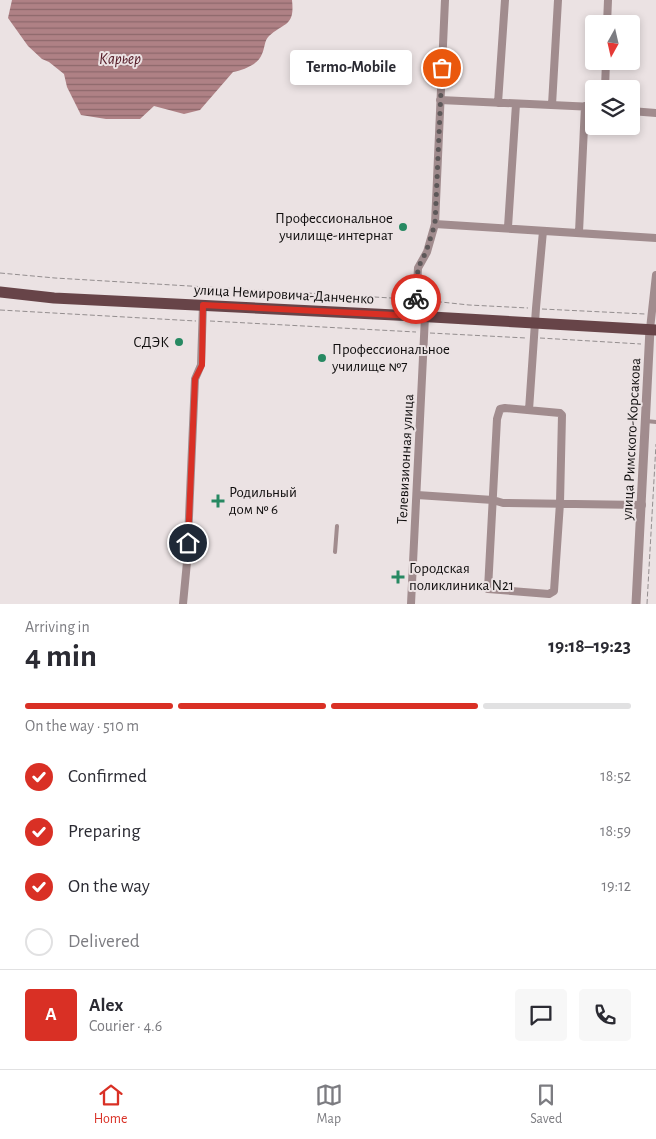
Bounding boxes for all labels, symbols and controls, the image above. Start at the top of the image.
north arrow [585,15,640,70]
map controls [585,15,640,135]
pin [421,47,463,89]
callout: Termo-Mobile [290,50,412,86]
water label: Карьер [99,51,141,68]
icon: bag [428,54,456,82]
text: Termo-Mobile [306,59,396,75]
button: layers [585,80,640,135]
place label: Профессиональное училище-интернат [275,211,394,243]
marker: Профессиональное училище-интернат [397,221,409,233]
courier [391,274,441,324]
street label: улица Немировича-Данченко [192,282,374,307]
icon: bike [402,285,430,313]
place label: СДЭК [133,335,169,350]
marker: СДЭК [173,336,185,348]
place label: Профессиональное училище №7 [331,342,450,374]
marker: Профессиональное училище №7 [316,352,328,364]
street label: улица Римского-Корсакова [620,357,643,522]
street label: Телевизионная улица [395,393,416,524]
place label: Родильный дом № 6 [229,485,297,517]
marker: Родильный дом № 6 [211,494,225,508]
pin [167,522,209,564]
icon: home [174,529,202,557]
place label: Городская поликлиника N21 [409,561,514,593]
marker: Городская поликлиника N21 [391,570,405,584]
text: Arriving in [25,619,90,635]
text: 19:18–19:23 [548,637,631,656]
text: 4 min [25,640,97,672]
text: On the way · 510 m [25,718,139,734]
icon: check [25,763,53,791]
text: Confirmed [68,767,147,786]
text: 18:52 [600,768,631,784]
icon: check [25,818,53,846]
text: Preparing [68,822,141,841]
text: 18:59 [600,823,631,839]
icon: check [25,873,53,901]
text: On the way [68,877,150,896]
text: 19:12 [602,878,631,894]
text: Delivered [68,932,140,951]
button: chat [515,989,567,1041]
button: phone [579,989,631,1041]
text: Alex [89,996,123,1015]
text: A [45,1005,57,1024]
text: Courier · 4.6 [89,1018,162,1034]
tab: Home [94,1081,127,1128]
tab: Map [315,1081,343,1128]
tab: Saved [530,1081,562,1128]

